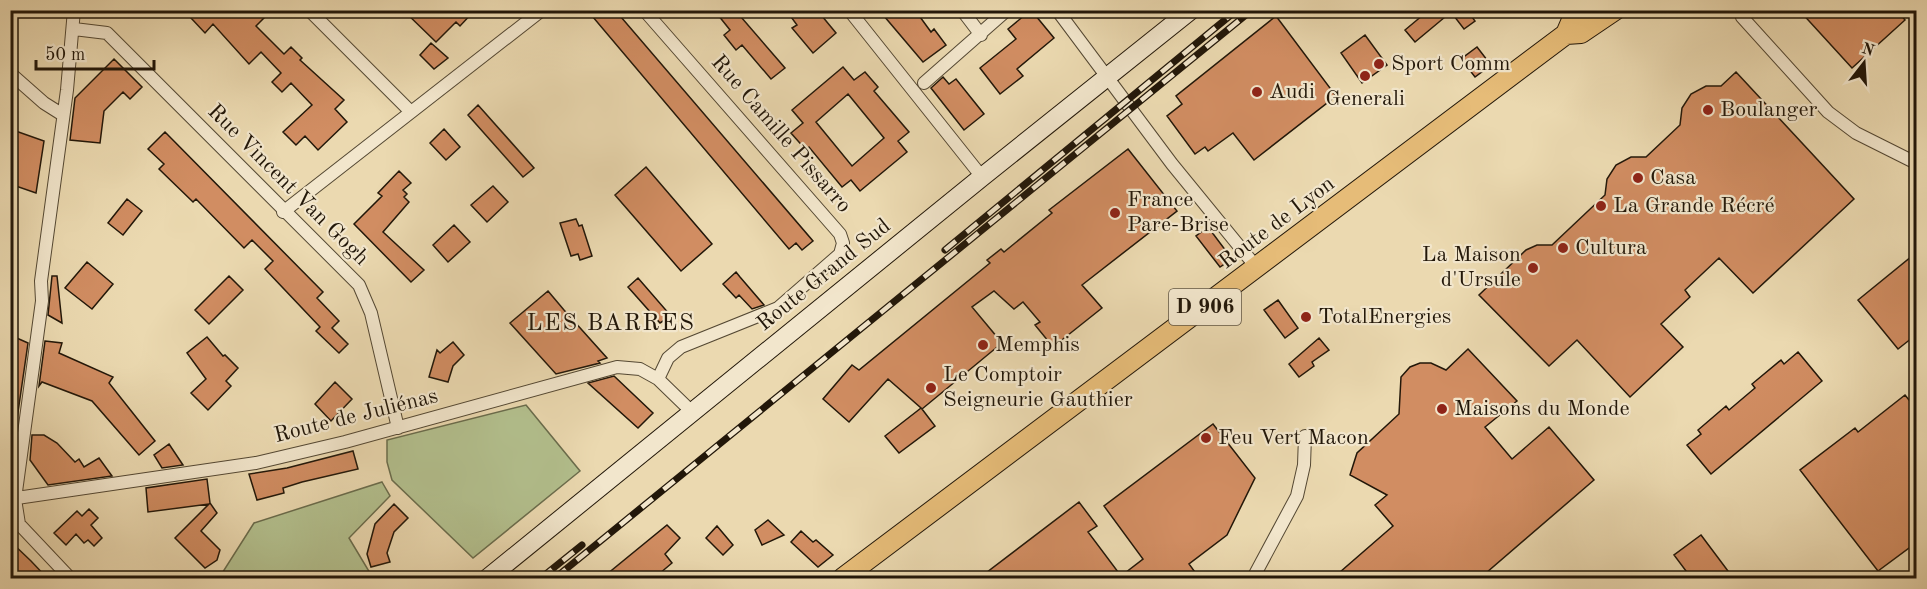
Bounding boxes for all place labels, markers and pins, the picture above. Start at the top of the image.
place label: Sport Comm [1391,53,1510,75]
marker: Sport Comm [1372,57,1386,71]
marker: Generali [1358,69,1372,83]
place label: Audi [1269,81,1315,103]
marker: Audi [1250,85,1264,99]
place label: Generali [1325,88,1405,110]
place label: Boulanger [1720,99,1818,121]
marker: Boulanger [1701,103,1715,117]
place label: Casa [1650,167,1696,189]
marker: Casa [1631,171,1645,185]
place label: France Pare-Brise [1127,189,1229,236]
place label: La Grande Récré [1613,195,1775,217]
marker: La Grande Récré [1594,199,1608,213]
marker: France Pare-Brise [1108,206,1122,220]
place label: Cultura [1575,237,1647,259]
marker: Cultura [1556,241,1570,255]
place label: La Maison d'Ursule [1422,244,1521,291]
marker: La Maison d'Ursule [1526,261,1540,275]
place label: TotalEnergies [1318,306,1451,328]
marker: TotalEnergies [1299,310,1313,324]
place label: Memphis [995,334,1080,356]
marker: Memphis [976,338,990,352]
place label: Le Comptoir Seigneurie Gauthier [943,364,1133,411]
marker: Le Comptoir Seigneurie Gauthier [924,381,938,395]
place label: Maisons du Monde [1454,398,1630,420]
marker: Maisons du Monde [1435,402,1449,416]
place label: Feu Vert Macon [1218,427,1369,449]
marker: Feu Vert Macon [1199,431,1213,445]

